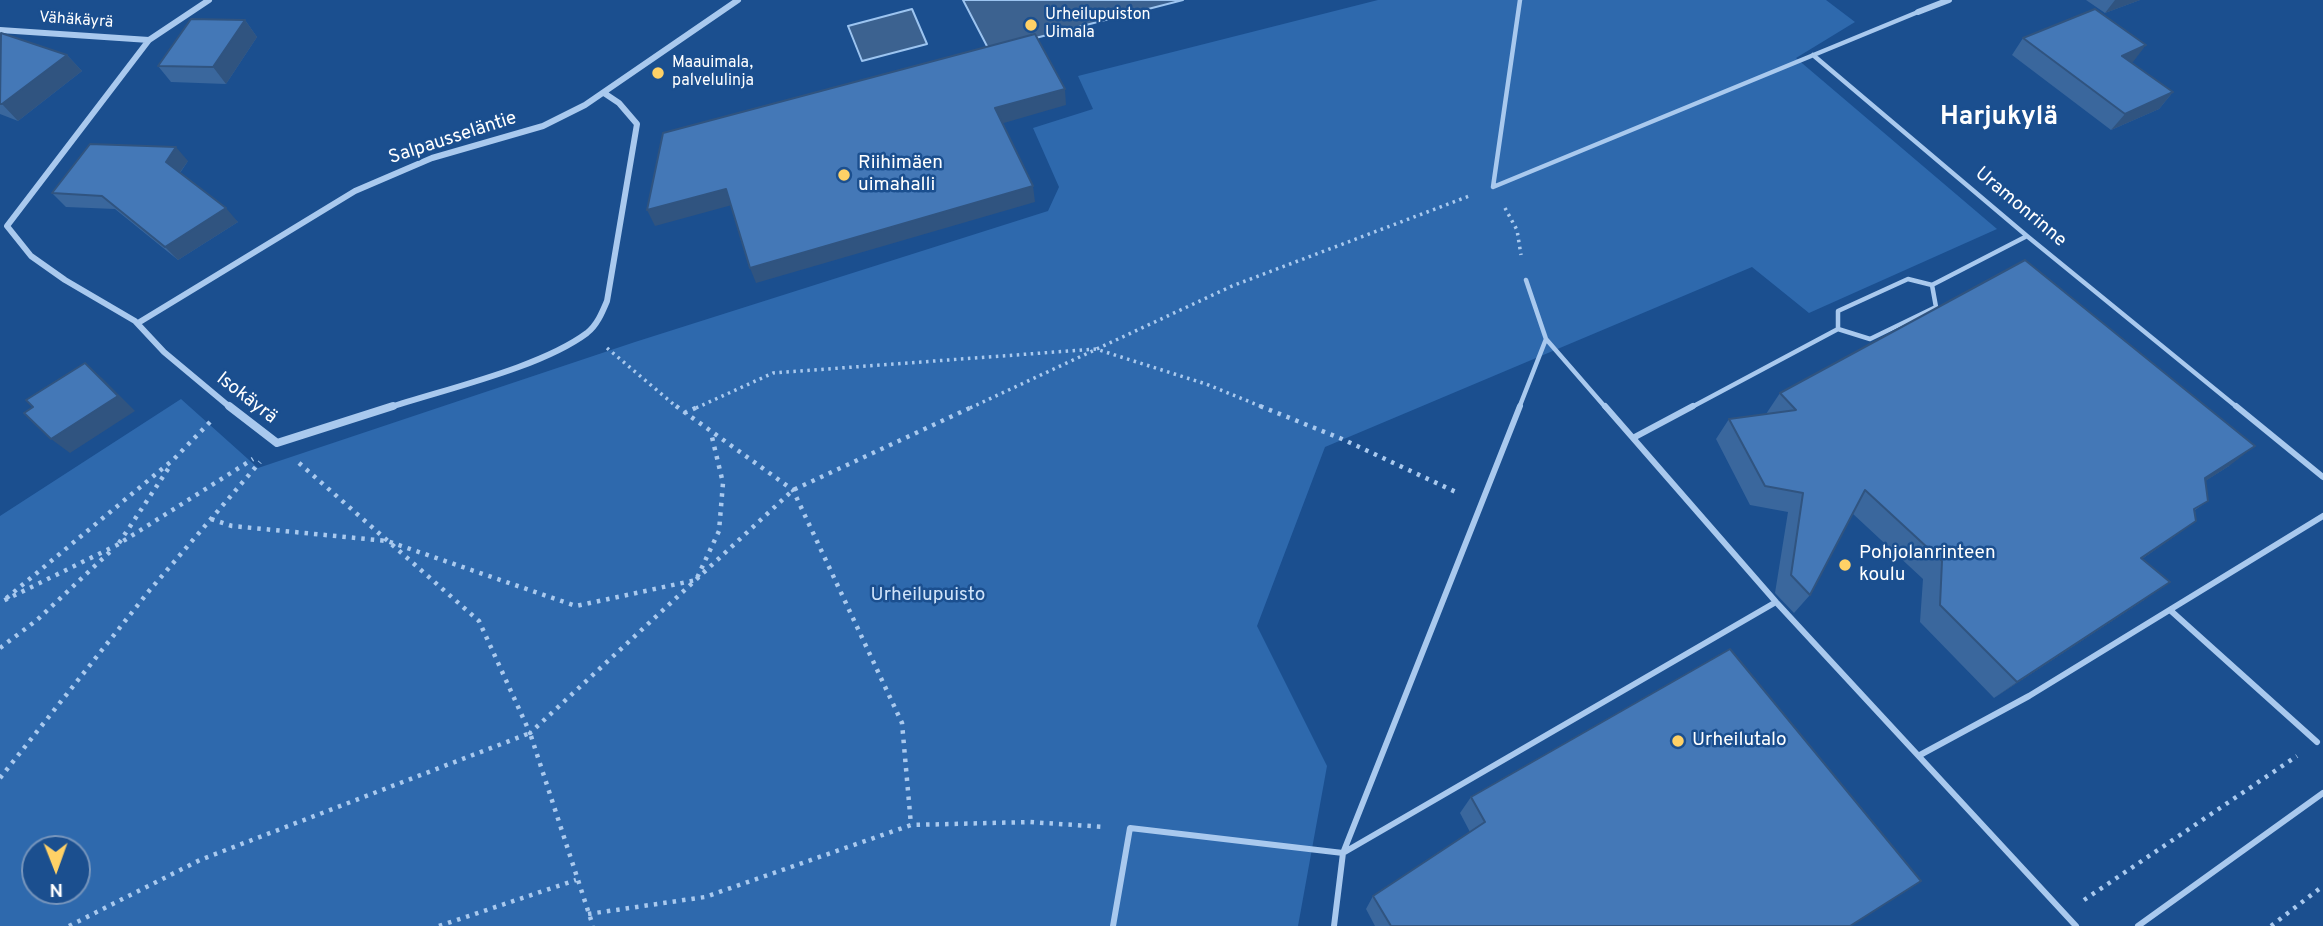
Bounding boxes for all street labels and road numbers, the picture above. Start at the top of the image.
street label: Vähäkäyrä [38,9,114,33]
street label: Salpausseläntie [386,108,520,170]
street label: Uramonrinne [1970,163,2070,253]
street label: Isokäyrä [211,368,281,430]

